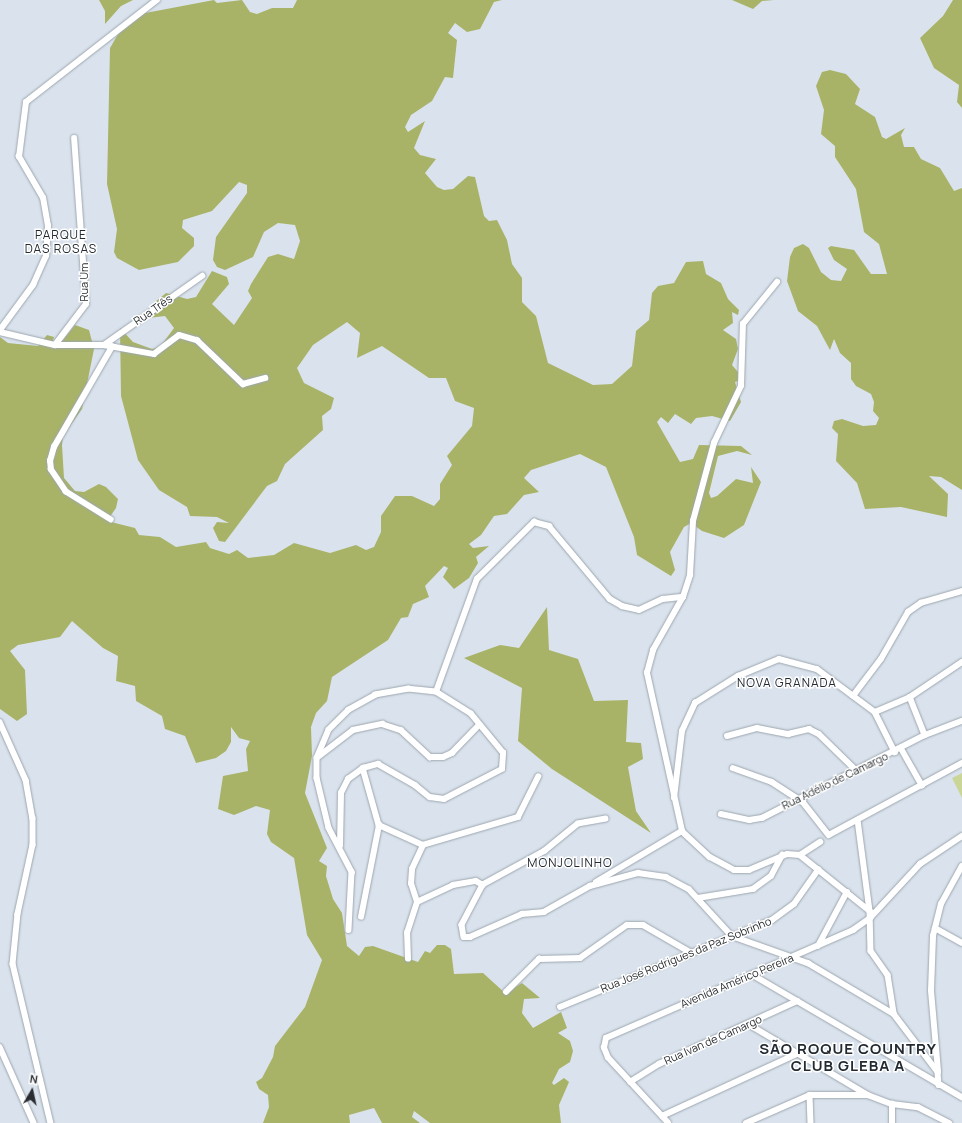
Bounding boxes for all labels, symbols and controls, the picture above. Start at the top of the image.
district label: PARQUE DAS ROSAS [25,228,97,256]
street label: Rua Um [77,263,91,301]
street label: Rua Três [131,292,175,328]
district label: NOVA GRANADA [737,676,837,690]
street label: Rua Adélio de Camargo [780,749,890,813]
district label: MONJOLINHO [527,856,613,870]
street label: Rua José Rodrigues da Paz Sobrinho [599,915,773,995]
street label: Avenida Américo Pereira [678,951,796,1011]
street label: Rua Ivan de Camargo [662,1012,764,1068]
district label: SÃO ROQUE COUNTRY CLUB GLEBA A [759,1039,937,1074]
north arrow [12,1071,52,1111]
text: N [29,1071,39,1087]

